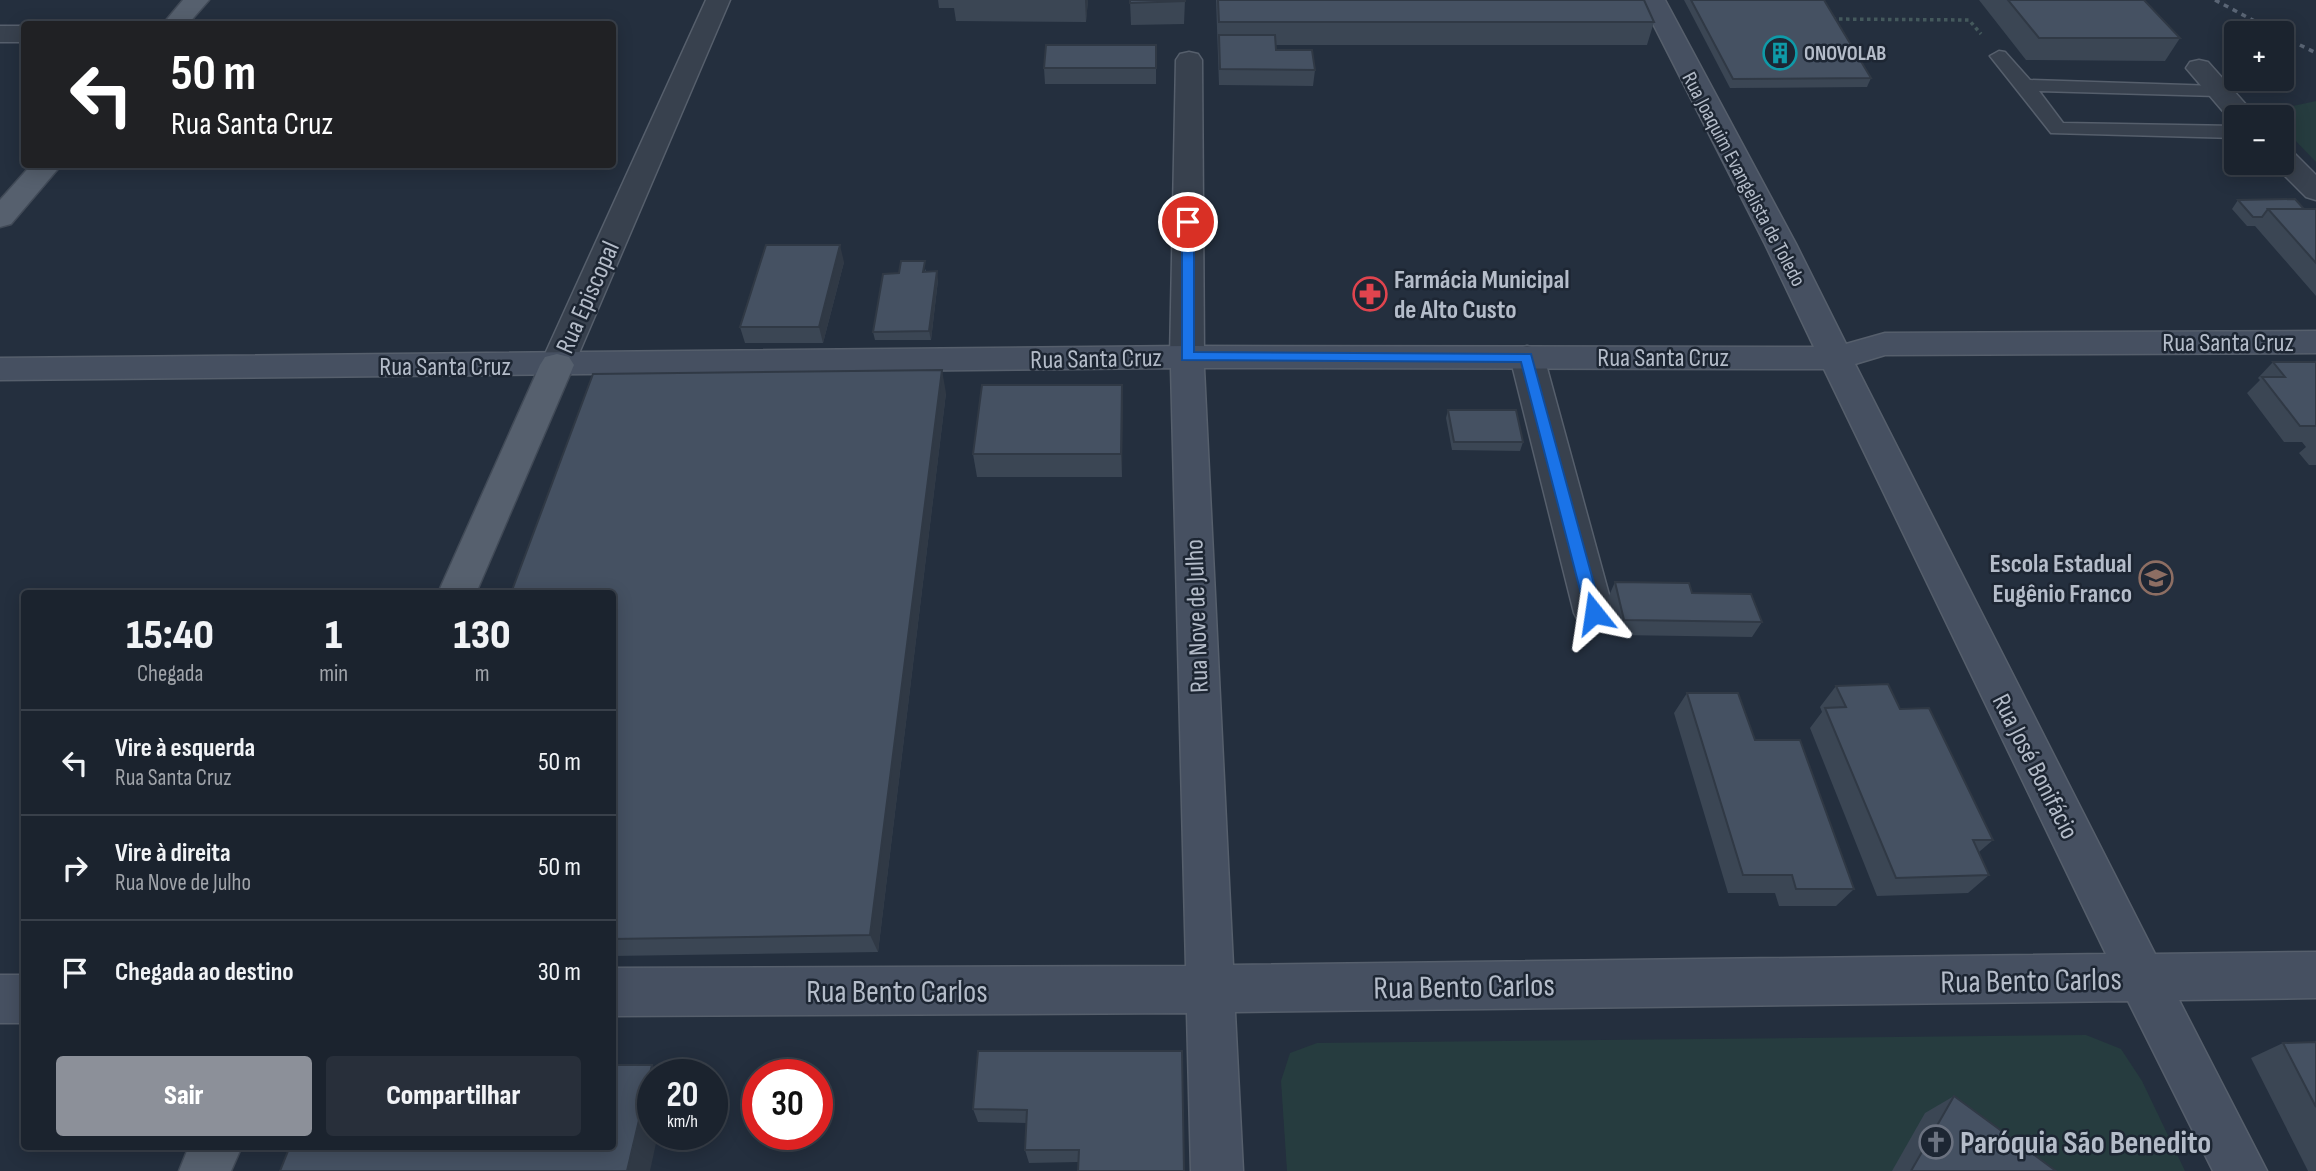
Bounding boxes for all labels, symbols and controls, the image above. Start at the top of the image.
map controls [2224,21,2294,175]
button: + [2224,21,2294,91]
building icon: ONOVOLAB [1761,34,1799,72]
place label: ONOVOLAB [1804,41,1886,66]
text: 50 m [171,45,256,104]
icon: left [56,49,147,140]
street label: Rua Joaquim Evangelista de Toledo [1676,68,1811,291]
text: Rua Santa Cruz [171,105,333,144]
button: − [2224,105,2294,175]
pin [1158,192,1218,252]
icon: arrive [1169,203,1207,241]
street label: Rua Episcopal [550,237,627,358]
place label: Farmácia Municipal de Alto Custo [1394,265,1570,326]
pharmacy icon: Farmácia Municipal de Alto Custo [1351,275,1389,313]
street label: Rua Santa Cruz [2162,328,2294,359]
street label: Rua Santa Cruz [1030,343,1162,376]
street label: Rua Santa Cruz [1597,343,1729,374]
street label: Rua Santa Cruz [379,352,511,383]
street label: Rua Nove de Julho [1179,539,1216,693]
place label: Escola Estadual Eugênio Franco [1989,549,2132,610]
school or university icon: Escola Estadual Eugênio Franco [2137,559,2175,597]
position arrow [1557,576,1631,650]
text: 15:40 [126,610,214,661]
text: 1 [325,610,342,661]
text: 130 [453,610,511,661]
text: Chegada [137,660,203,688]
text: min [319,660,348,688]
text: m [475,660,489,688]
street label: Rua José Bonifácio [1985,689,2084,844]
text: Vire à esquerda [115,733,255,764]
icon: left [56,744,94,782]
text: 50 m [538,747,581,778]
text: Rua Santa Cruz [115,764,231,792]
text: Vire à direita [115,838,231,869]
icon: right [56,849,94,887]
text: 50 m [538,852,581,883]
text: Rua Nove de Julho [115,869,251,897]
icon: arrive [56,954,94,992]
text: Chegada ao destino [115,957,294,988]
text: 30 m [538,957,581,988]
street label: Rua Bento Carlos [1940,960,2122,1003]
street label: Rua Bento Carlos [1373,966,1555,1009]
street label: Rua Bento Carlos [806,973,988,1012]
button: Sair [56,1056,312,1136]
button: Compartilhar [326,1056,581,1136]
speed limit sign: 30 [742,1059,833,1150]
text: 20 [667,1074,699,1117]
text: km/h [667,1111,698,1132]
church icon: Paróquia São Benedito [1917,1123,1955,1161]
place label: Paróquia São Benedito [1960,1124,2211,1163]

